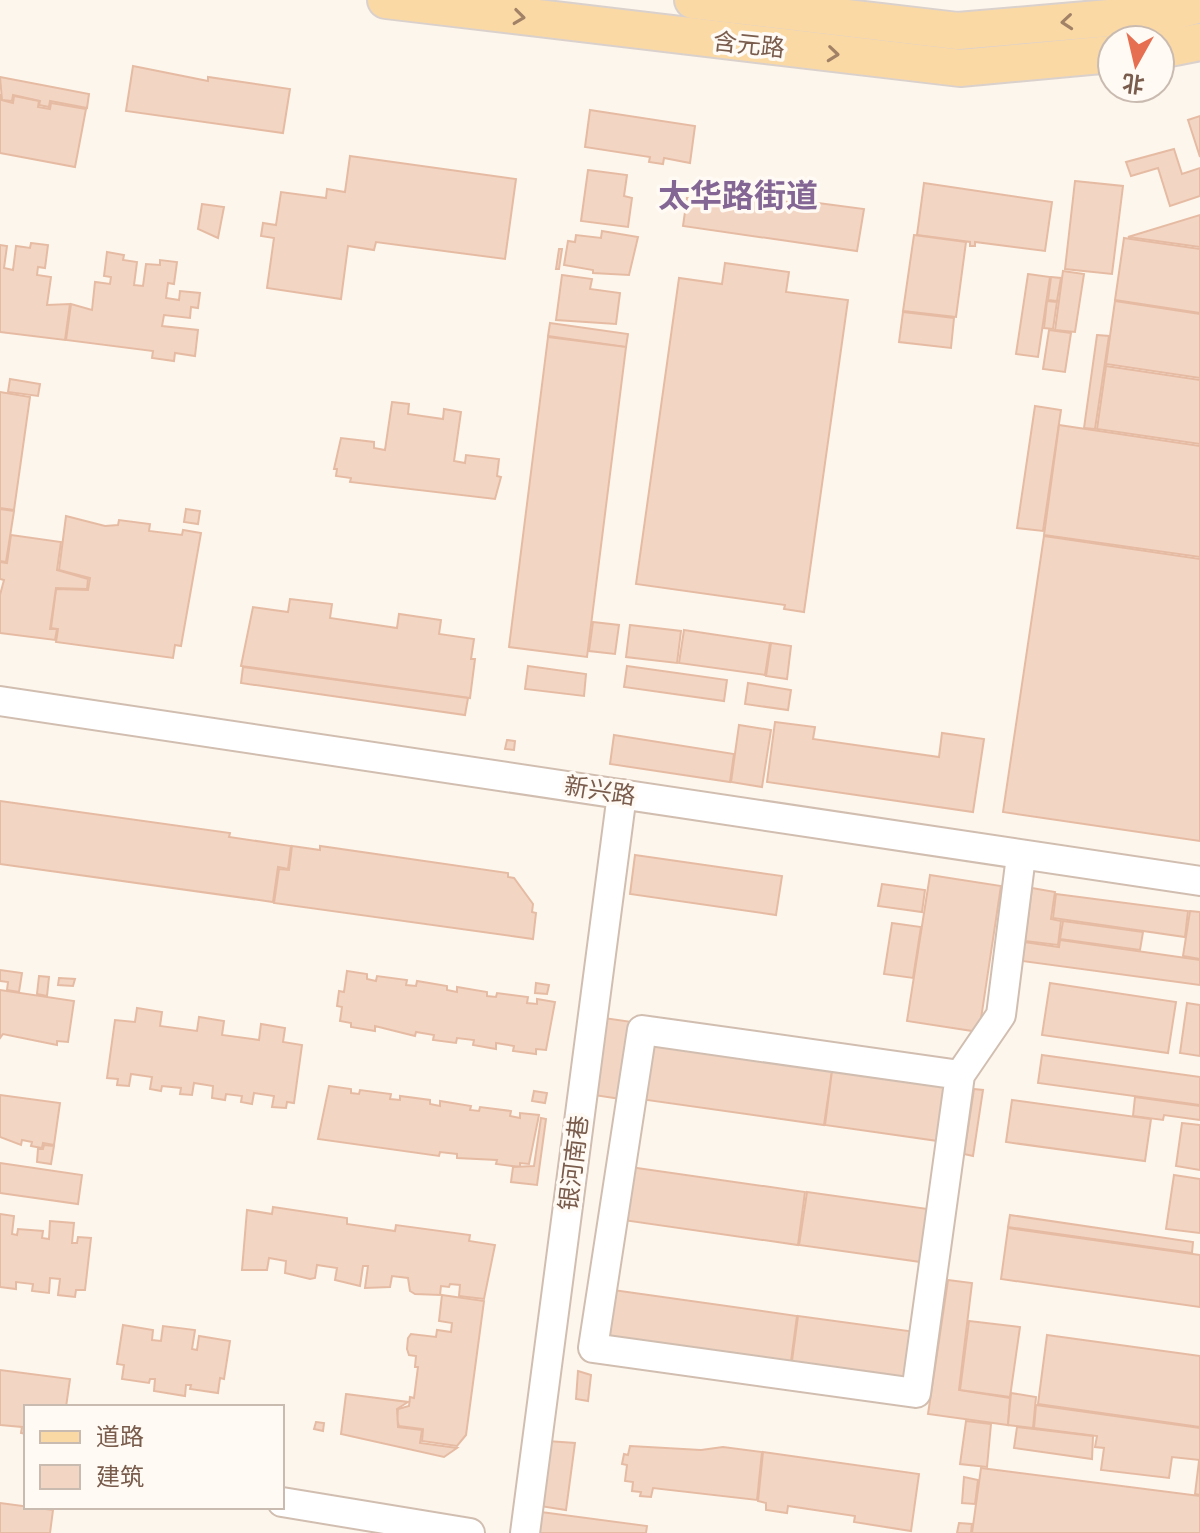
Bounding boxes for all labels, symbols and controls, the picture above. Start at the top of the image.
one-way arrow [513,8,526,25]
one-way arrow [1061,13,1074,30]
north arrow [1096,24,1176,104]
street label: 含元路 [712,27,786,63]
one-way arrow [827,46,840,63]
text: 北 [1121,69,1146,97]
district label: 太华路街道 [658,177,818,215]
street label: 新兴路 [562,772,638,810]
street label: 银河南巷 [554,1114,594,1212]
legend [24,1405,284,1509]
text: 道路 [96,1423,144,1451]
text: 建筑 [96,1463,144,1491]

